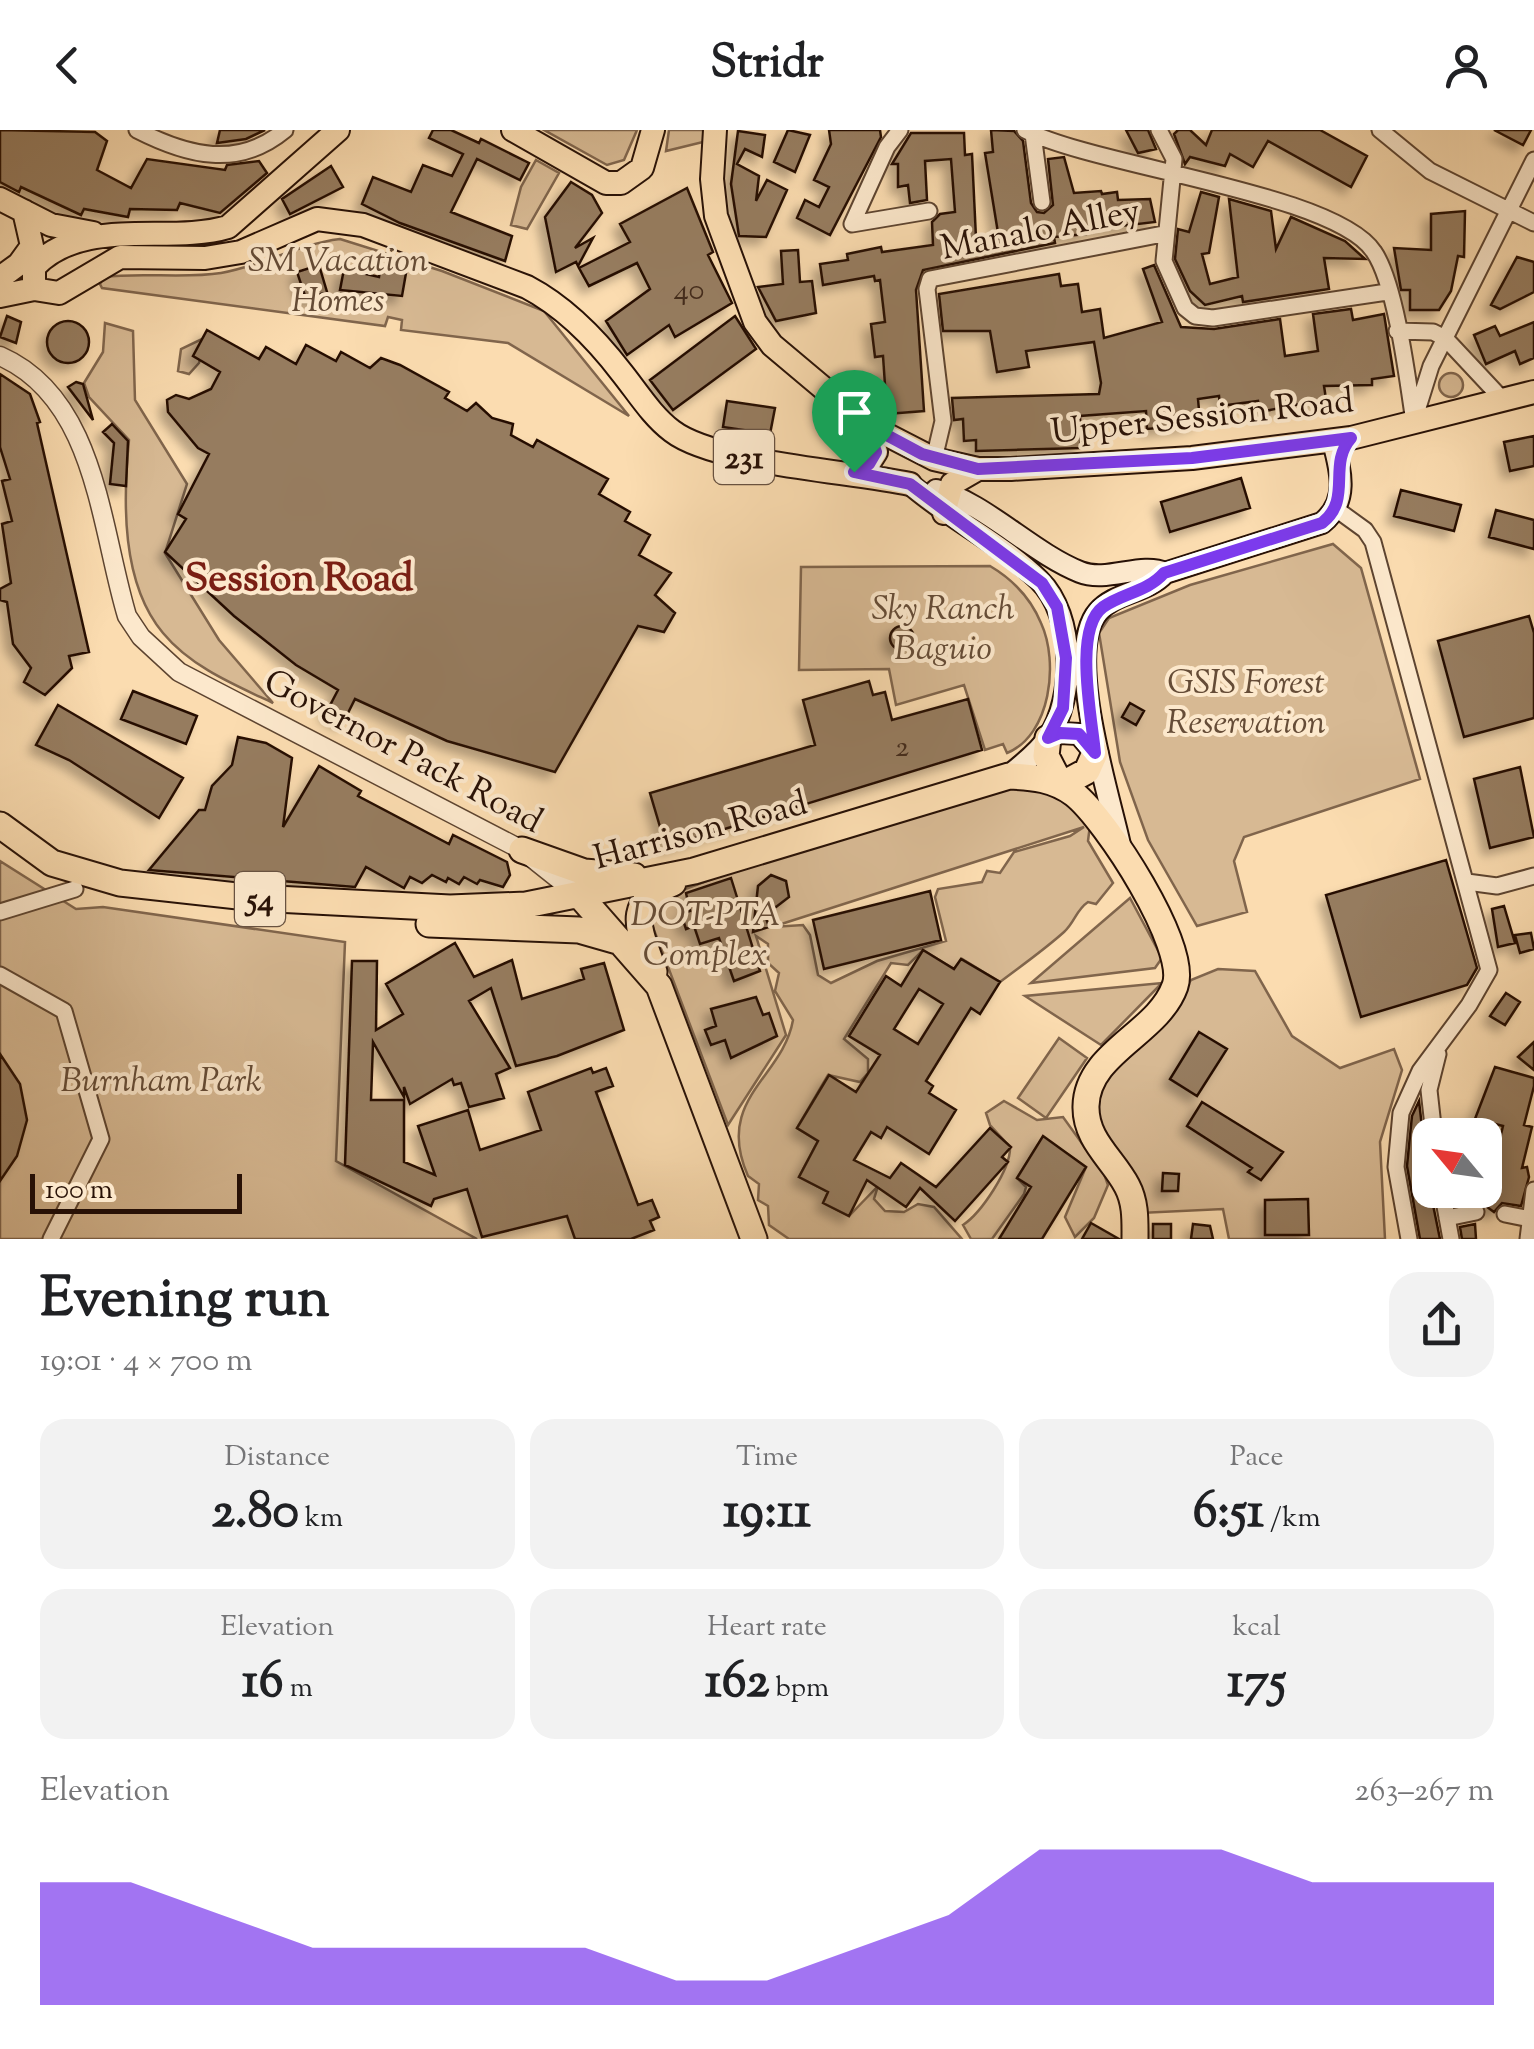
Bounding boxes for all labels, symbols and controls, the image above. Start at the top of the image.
text: Stridr [710,33,824,98]
icon: back [40,38,95,93]
icon: person [1439,38,1494,93]
street label: Manalo Alley [937,187,1145,276]
park label: SM Vacation Homes [248,237,428,328]
house number: 40 [674,270,704,313]
pin [812,370,897,473]
street label: Upper Session Road [1048,377,1357,460]
icon: arrive [827,385,882,440]
road number: 231 [714,430,774,484]
district label: Session Road [184,552,414,609]
park label: Sky Ranch Baguio [872,585,1015,676]
street label: Governor Pack Road [254,658,551,848]
park label: GSIS Forest Reservation [1166,659,1326,750]
house number: 2 [895,727,909,770]
street label: Harrison Road [588,779,814,885]
road number: 54 [235,872,285,926]
park label: DOT-PTA Complex [630,891,780,982]
park label: Burnham Park [60,1057,262,1108]
north arrow [1412,1118,1502,1208]
map controls [1412,1118,1502,1208]
scale bar [30,1169,242,1214]
text: 100 m [45,1171,113,1211]
text: Evening run [40,1262,329,1341]
button: share [1389,1272,1494,1377]
text: 19:01 · 4 × 700 m [40,1339,252,1385]
text: Distance [225,1438,330,1478]
text: Time [736,1438,798,1478]
text: Pace [1230,1438,1283,1478]
text: 2.80 [211,1478,299,1550]
text: 19:11 [723,1478,811,1550]
text: 6:51 [1193,1478,1264,1550]
text: km [299,1499,343,1539]
text: /km [1264,1499,1321,1539]
text: Elevation [221,1608,334,1648]
text: Heart rate [707,1608,827,1648]
text: kcal [1233,1608,1281,1648]
text: 16 [242,1648,284,1720]
text: 162 [705,1648,770,1720]
text: 175 [1227,1648,1286,1720]
text: m [284,1669,313,1709]
text: bpm [770,1669,829,1709]
text: Elevation [40,1769,170,1815]
text: 263–267 m [1355,1769,1494,1815]

